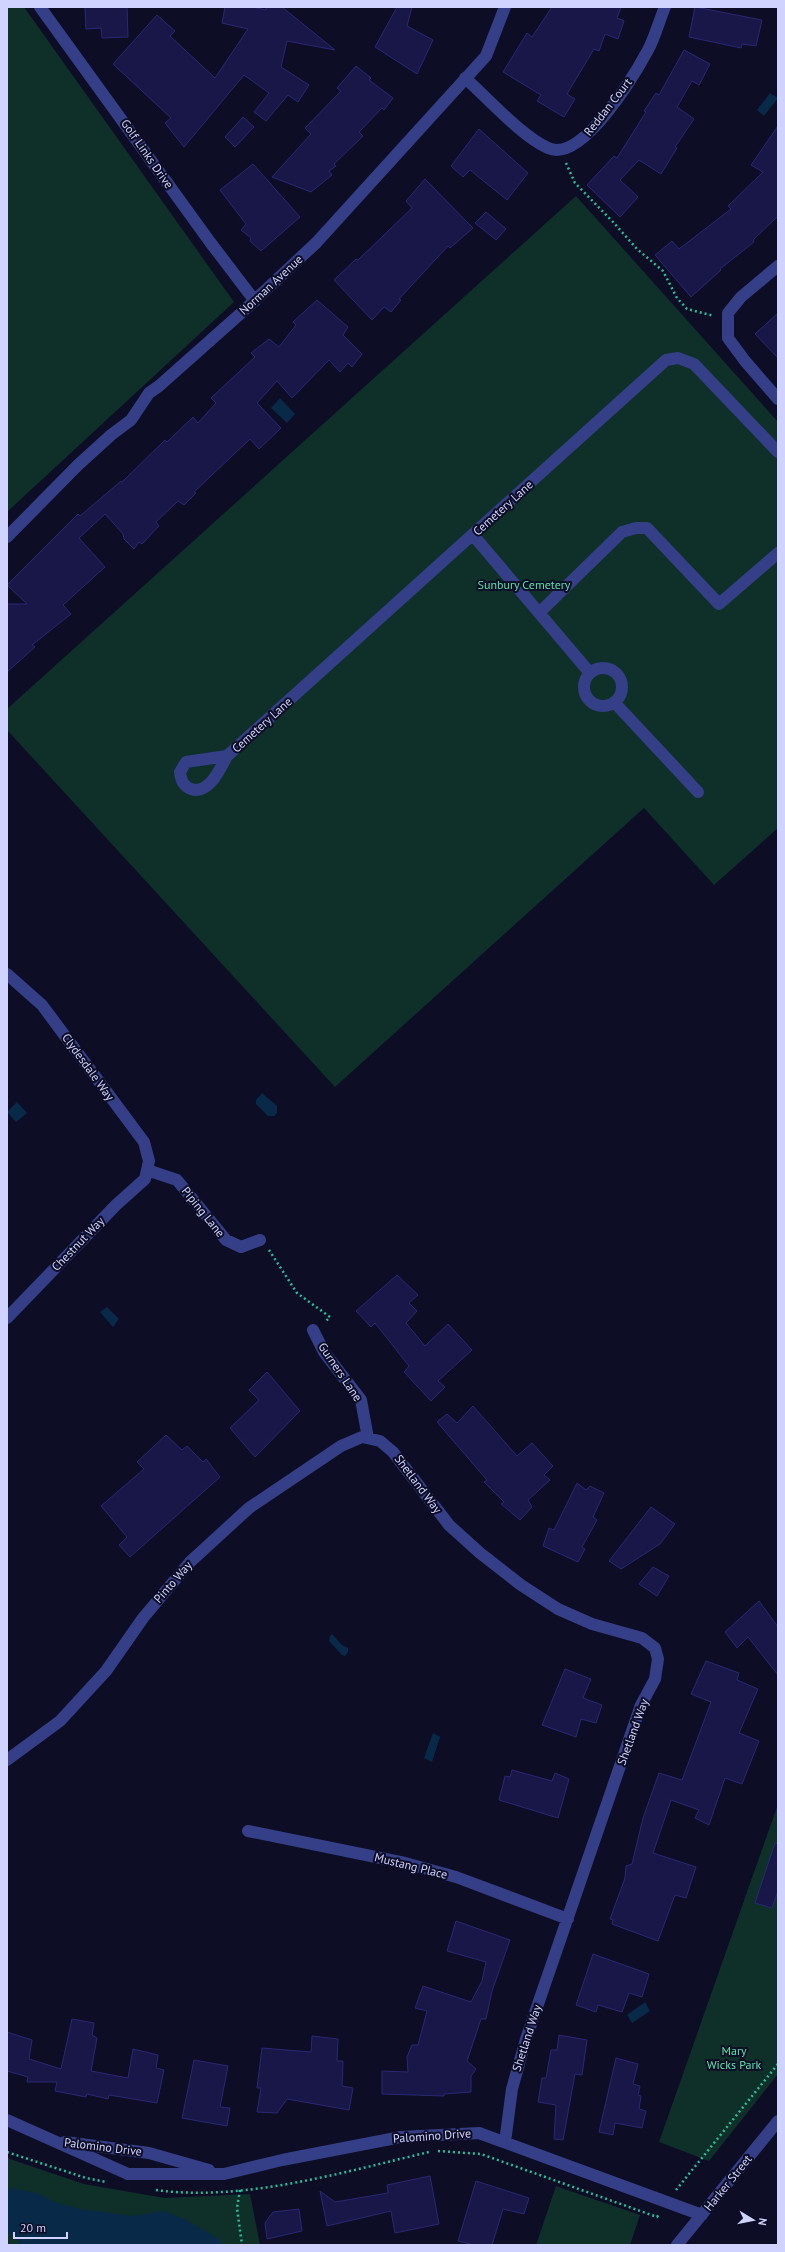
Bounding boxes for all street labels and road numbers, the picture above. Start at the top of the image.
street label: Reddan Court [580,75,635,139]
street label: Golf Links Drive [118,116,177,191]
street label: Norman Avenue [236,251,305,318]
street label: Cemetery Lane [470,477,536,538]
street label: Cemetery Lane [229,694,295,755]
street label: Clydesdale Way [59,1030,118,1104]
street label: Piping Lane [179,1183,228,1240]
street label: Chestnut Way [48,1213,108,1274]
street label: Gurners Lane [315,1340,365,1404]
street label: Shetland Way [391,1451,446,1516]
street label: Pinto Way [150,1557,195,1606]
street label: Shetland Way [614,1696,652,1767]
street label: Mustang Place [373,1849,449,1882]
street label: Shetland Way [509,2002,545,2073]
street label: Palomino Drive [392,2125,472,2146]
street label: Palomino Drive [63,2134,143,2159]
street label: Harker Street [700,2152,755,2214]

